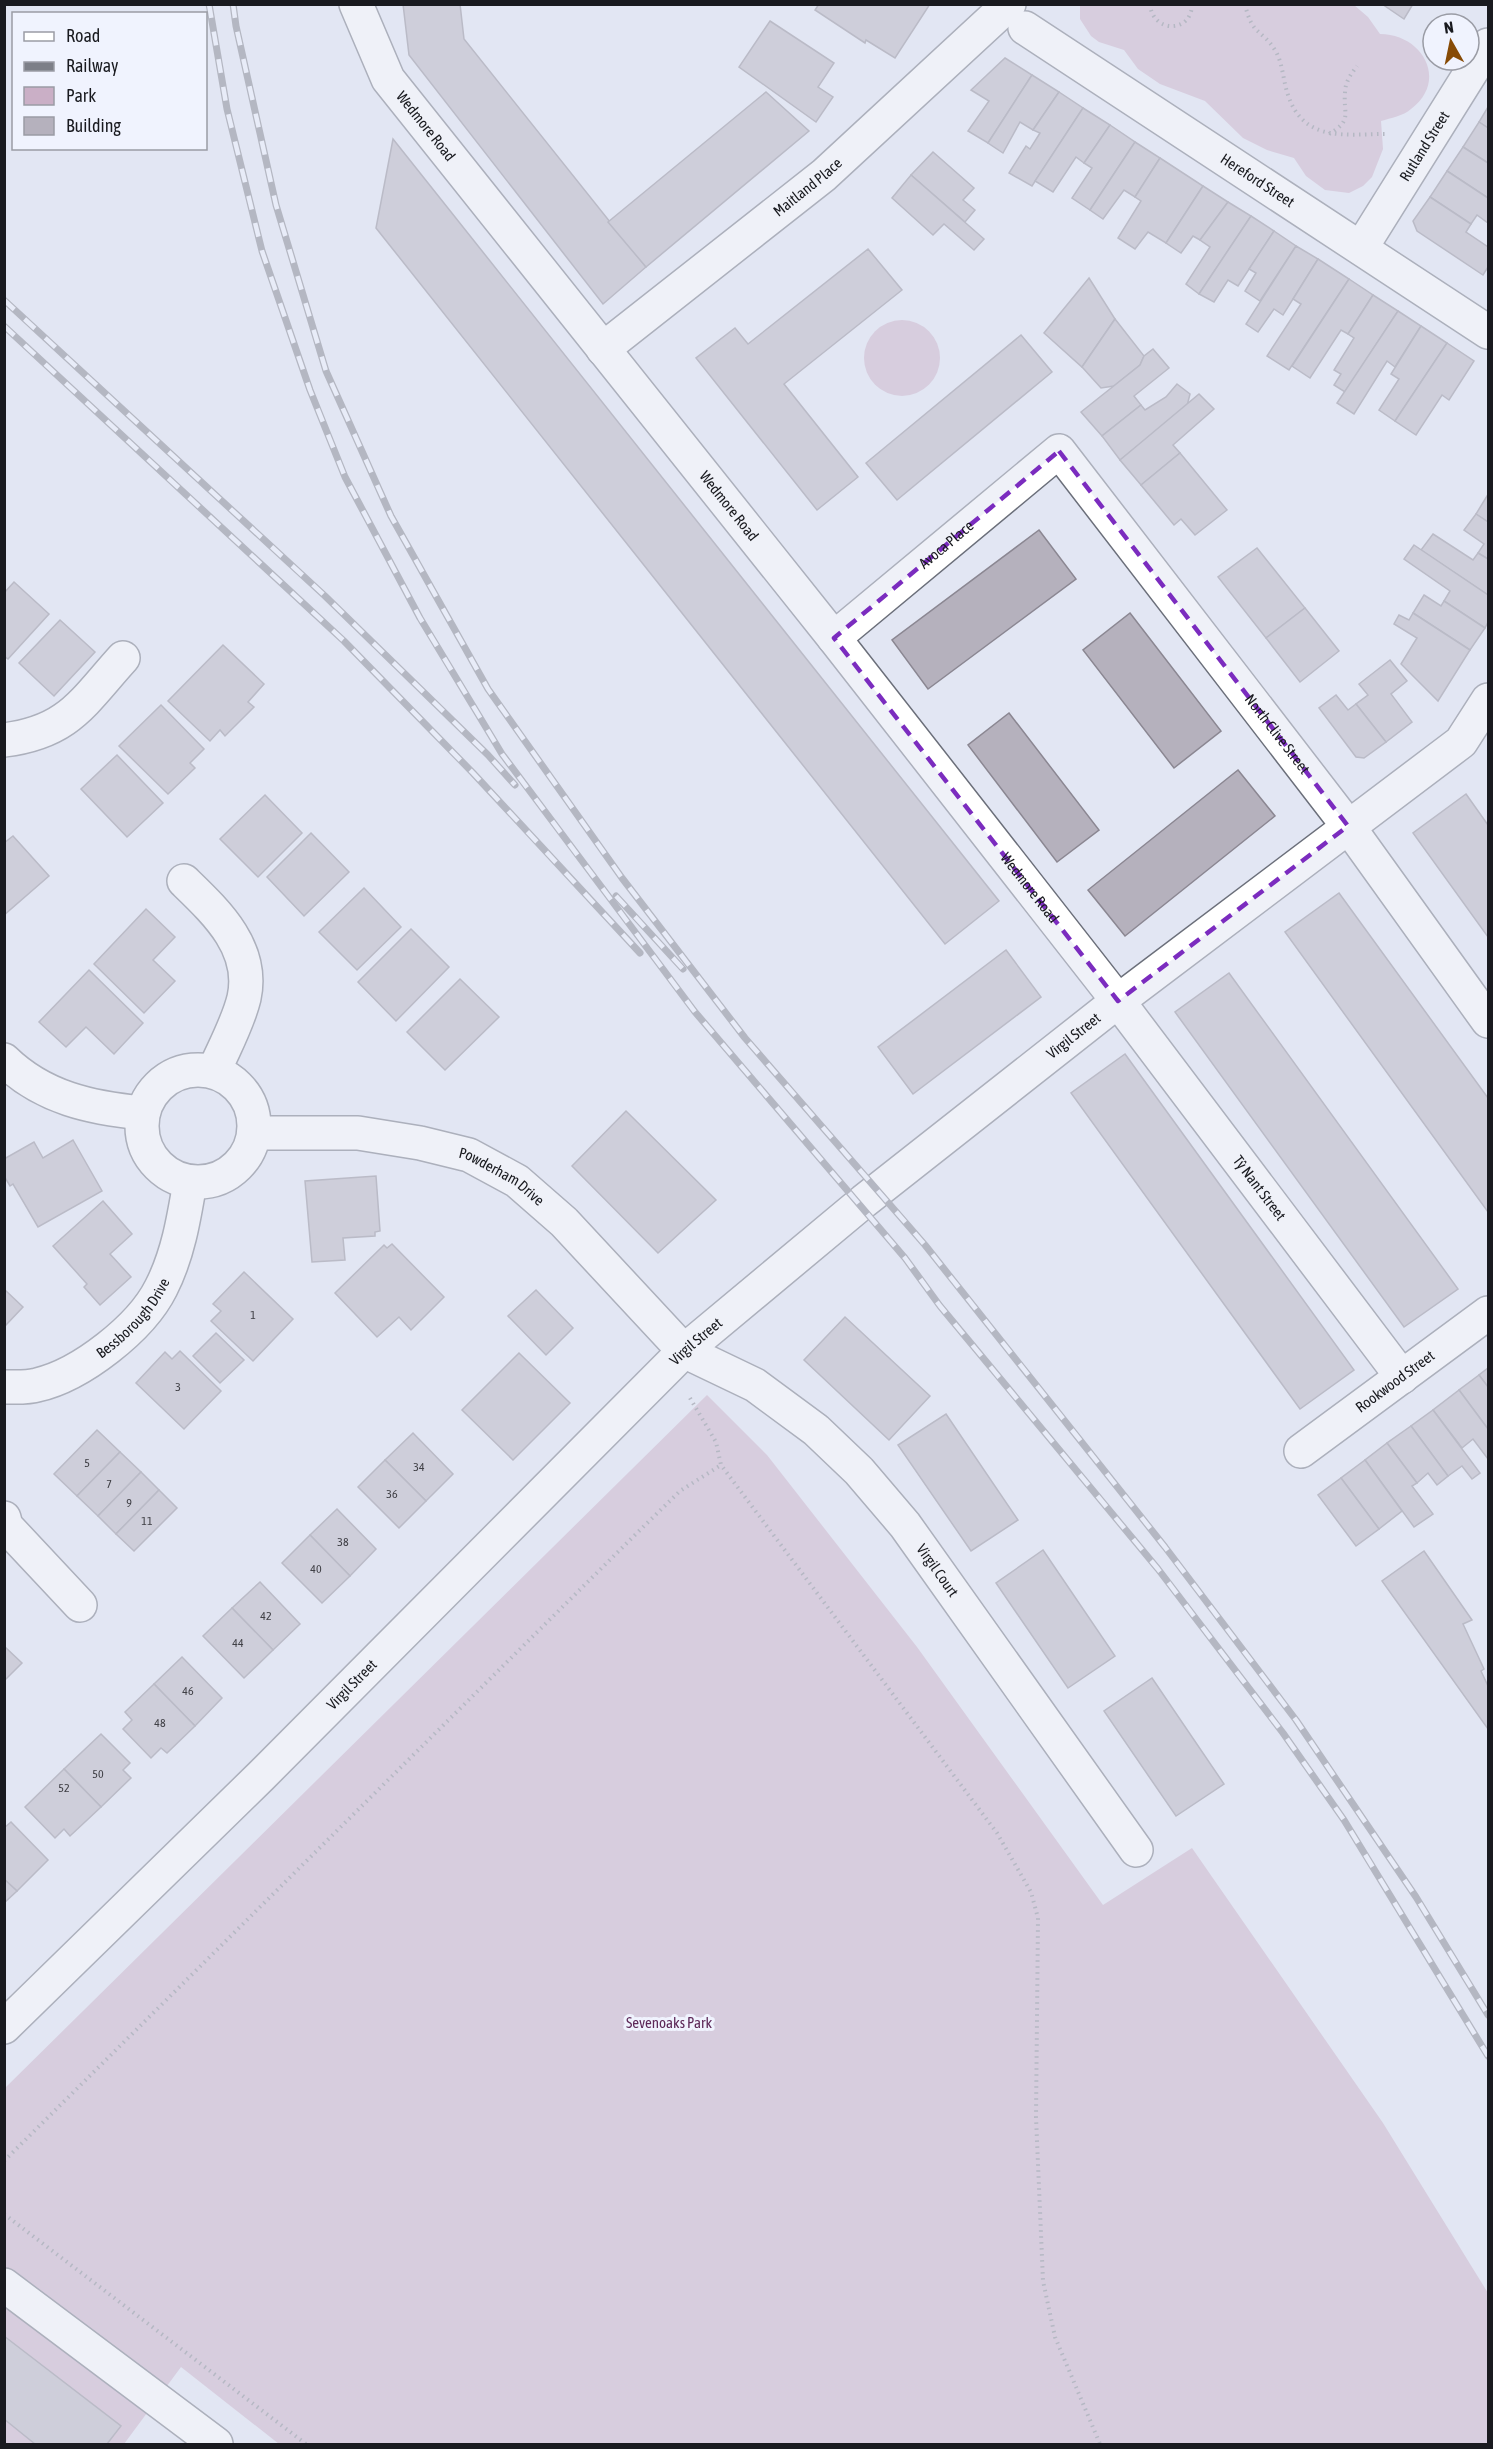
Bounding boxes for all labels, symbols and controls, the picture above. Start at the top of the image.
legend [12,12,207,150]
north arrow [1421,12,1481,72]
text: N [1443,18,1455,37]
text: Road [66,25,100,46]
text: Railway [66,55,118,76]
text: Park [66,85,96,106]
street label: Wedmore Road [393,88,459,164]
street label: Rutland Street [1396,108,1453,184]
text: Building [66,115,121,136]
street label: Hereford Street [1218,150,1298,210]
street label: Maitland Place [770,154,845,219]
street label: Wedmore Road [696,468,762,544]
street label: Avoca Place [915,517,977,572]
street label: North Clive Street [1242,691,1314,777]
street label: Wedmore Road [997,849,1063,926]
street label: Virgil Street [1043,1009,1104,1062]
street label: Powderham Drive [457,1144,548,1209]
street label: Tŷ Nant Street [1230,1152,1290,1224]
street label: Bessborough Drive [93,1275,173,1361]
house number: 1 [250,1308,256,1322]
street label: Virgil Street [666,1314,725,1368]
street label: Rookwood Street [1352,1347,1437,1416]
house number: 3 [175,1380,181,1394]
house number: 5 [84,1456,90,1470]
house number: 34 [413,1460,425,1474]
house number: 7 [106,1477,112,1491]
house number: 36 [386,1487,398,1501]
house number: 9 [126,1496,132,1510]
house number: 11 [141,1514,153,1528]
house number: 38 [337,1535,349,1549]
street label: Virgil Court [913,1541,962,1600]
house number: 40 [310,1562,322,1576]
house number: 42 [260,1609,272,1623]
house number: 44 [232,1636,244,1650]
street label: Virgil Street [323,1656,380,1713]
house number: 46 [182,1684,194,1698]
house number: 48 [154,1716,166,1730]
house number: 50 [92,1767,104,1781]
house number: 52 [58,1781,70,1795]
park label: Sevenoaks Park [626,2014,712,2031]

